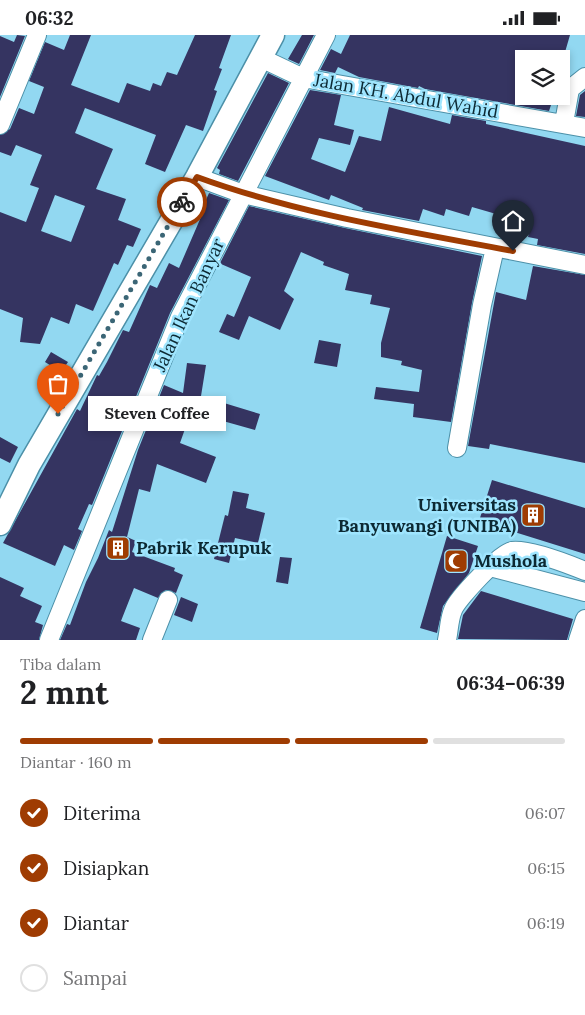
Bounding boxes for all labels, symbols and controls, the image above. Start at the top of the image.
text: 06:32 [25,6,74,30]
map controls [515,50,570,105]
button: layers [515,50,570,105]
street label: Jalan KH. Abdul Wahid [311,68,500,123]
courier [157,177,207,227]
icon: bike [168,188,196,216]
pin [492,200,534,251]
icon: home [499,207,527,235]
street label: Jalan Ikan Banyar [147,234,230,376]
pin [37,363,79,414]
icon: bag [44,370,72,398]
callout: Steven Coffee [88,397,226,431]
text: Steven Coffee [104,403,210,423]
place label: Universitas Banyuwangi (UNIBA) [338,493,516,537]
building icon: Universitas Banyuwangi (UNIBA) [520,502,546,528]
building icon: Pabrik Kerupuk [105,535,131,561]
place label: Pabrik Kerupuk [136,536,272,559]
mosque icon: Mushola [443,548,469,574]
place label: Mushola [474,549,548,572]
text: Tiba dalam [20,654,101,674]
text: 06:34–06:39 [456,671,565,695]
text: 2 mnt [20,672,108,713]
text: Diantar · 160 m [20,752,132,772]
icon: check [20,799,48,827]
text: Diterima [63,801,141,825]
text: 06:07 [525,803,565,823]
icon: check [20,854,48,882]
text: Disiapkan [63,856,149,880]
text: 06:15 [527,858,565,878]
icon: check [20,909,48,937]
text: Diantar [63,911,129,935]
text: 06:19 [527,913,565,933]
text: Sampai [63,966,127,990]

